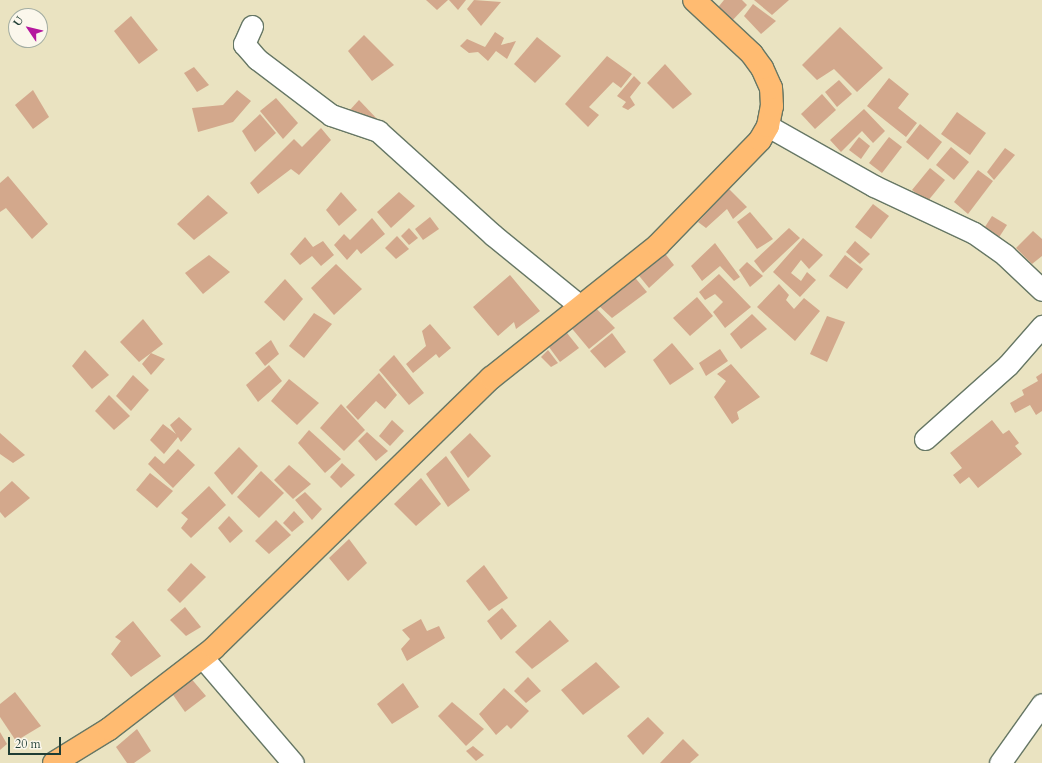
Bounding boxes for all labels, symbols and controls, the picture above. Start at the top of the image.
north arrow [8,8,48,48]
text: U [10,13,27,29]
scale bar [10,729,63,755]
text: 20 m [15,736,41,752]

